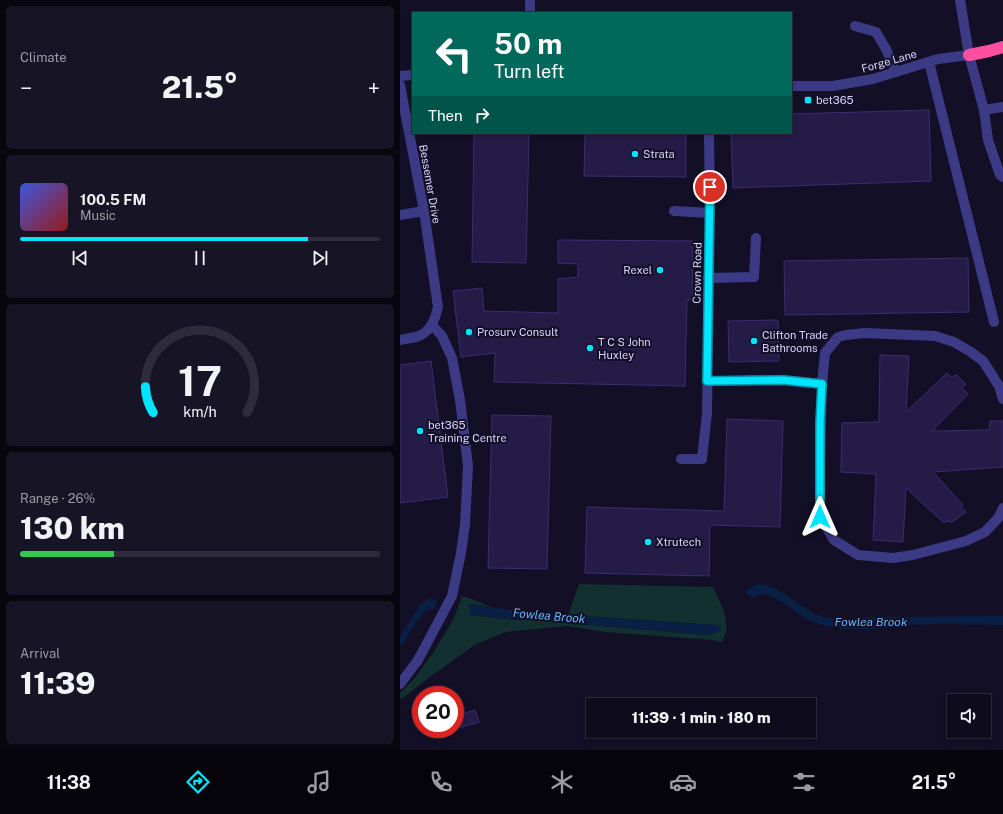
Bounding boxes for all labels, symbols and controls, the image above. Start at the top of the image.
text: 50 m [494,27,562,60]
icon: left [428,28,480,80]
street label: Forge Lane [860,47,918,75]
text: Climate [20,50,67,65]
text: Turn left [494,61,564,82]
text: 21.5° [162,69,238,105]
text: − [20,75,32,101]
text: + [368,75,380,101]
place label: bet365 [816,94,854,106]
marker: bet365 [803,95,813,105]
icon: right [471,104,493,126]
text: Then [428,107,463,124]
street label: Bessemer Drive [417,144,443,224]
place label: Strata [643,148,675,160]
marker: Strata [630,149,640,159]
pin [693,170,727,204]
icon: arrive [699,176,721,198]
text: 100.5 FM [80,191,146,208]
text: Music [80,208,116,223]
street label: Crown Road [690,242,704,304]
icon: previous [69,247,91,269]
icon: pause [189,247,211,269]
icon: next [309,247,331,269]
place label: Rexel [623,264,652,276]
marker: Rexel [655,265,665,275]
place label: Prosurv Consult [477,326,558,338]
marker: Prosurv Consult [464,327,474,337]
place label: Clifton Trade Bathrooms [762,329,828,354]
place label: T C S John Huxley [598,336,651,361]
marker: Clifton Trade Bathrooms [749,336,759,346]
marker: T C S John Huxley [585,343,595,353]
text: 17 [178,356,222,405]
text: km/h [183,403,217,420]
place label: bet365 Training Centre [428,419,507,444]
marker: bet365 Training Centre [415,426,425,436]
text: Range · 26% [20,491,95,506]
position arrow [799,496,841,538]
text: 130 km [20,510,125,546]
place label: Xtrutech [656,536,701,548]
marker: Xtrutech [643,537,653,547]
water label: Fowlea Brook [512,606,586,626]
water label: Fowlea Brook [835,615,908,629]
text: Arrival [20,646,60,661]
text: 11:39 [20,665,96,701]
speed limit sign: 20 [412,686,464,738]
map controls [947,694,991,738]
button: sound [947,694,991,738]
text: 11:39 · 1 min · 180 m [631,709,771,726]
icon: directions [184,768,212,796]
icon: music [305,768,333,796]
icon: phone [427,768,455,796]
icon: climate [548,768,576,796]
icon: car [669,768,697,796]
icon: filters [790,768,818,796]
text: 11:38 [47,772,91,793]
text: 21.5° [912,772,956,793]

